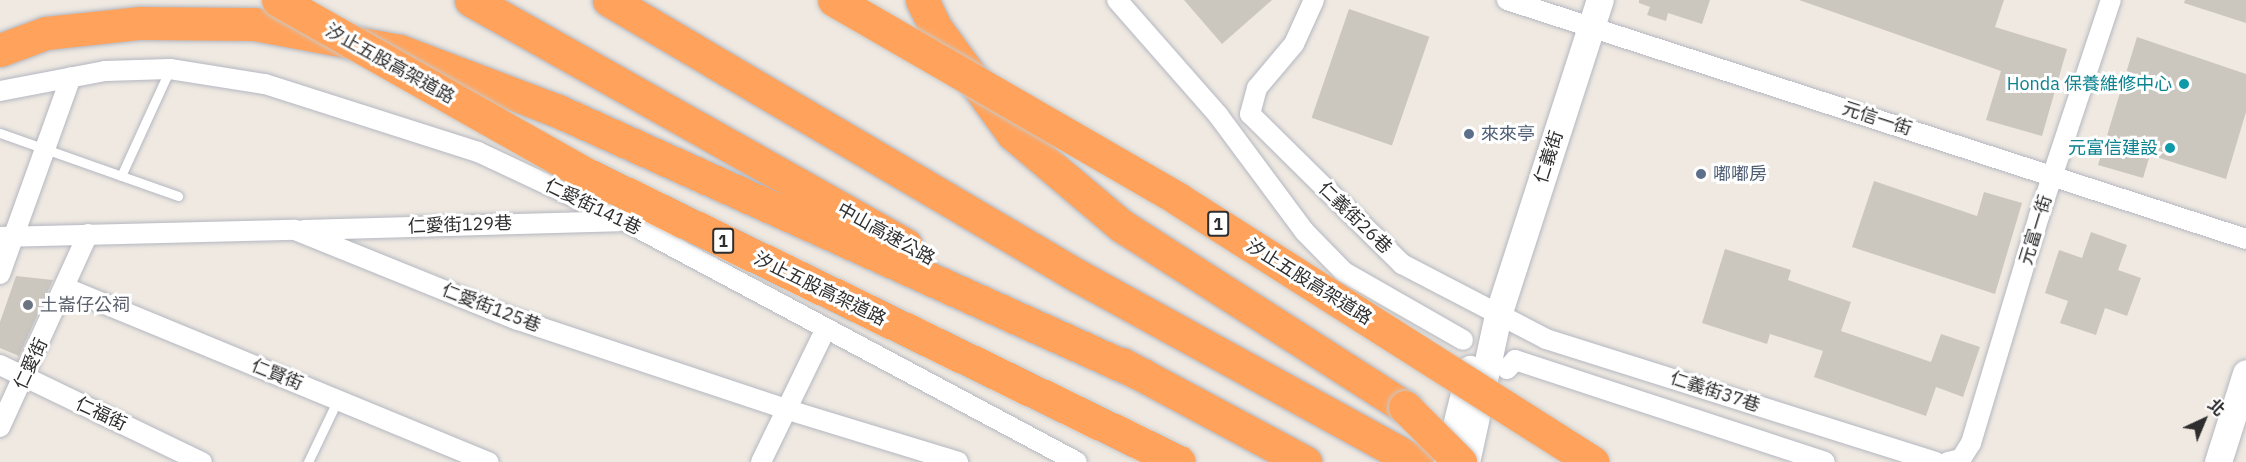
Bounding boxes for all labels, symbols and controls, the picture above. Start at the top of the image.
street label: 汐止五股高架道路 [322,20,458,108]
place label: Honda 保養維修中心 [2007,73,2172,95]
marker: Honda 保養維修中心 [2177,77,2191,91]
street label: 元信一街 [1839,98,1915,140]
place label: 來來亭 [1481,123,1535,145]
marker: 來來亭 [1462,127,1476,141]
street label: 仁義街 [1530,128,1568,186]
place label: 元富信建設 [2068,137,2158,159]
marker: 元富信建設 [2163,141,2177,155]
place label: 嘟嘟房 [1713,163,1767,185]
marker: 嘟嘟房 [1694,167,1708,181]
street label: 仁愛街141巷 [541,174,645,240]
street label: 仁義街26巷 [1314,178,1396,258]
street label: 元富一街 [2015,192,2057,268]
street label: 中山高速公路 [834,198,938,270]
road number: 1 [1206,211,1230,237]
street label: 仁愛街129巷 [407,212,513,238]
road number: 1 [711,228,735,254]
street label: 汐止五股高架道路 [1242,235,1376,329]
street label: 汐止五股高架道路 [751,248,889,330]
street label: 仁愛街125巷 [438,279,544,337]
place label: 土崙仔公祠 [40,294,130,316]
marker: 土崙仔公祠 [21,298,35,312]
street label: 仁愛街 [10,335,52,393]
street label: 仁賢街 [248,355,306,395]
street label: 仁義街37巷 [1667,367,1763,417]
north arrow [2174,390,2234,450]
street label: 仁福街 [72,393,130,435]
text: 北 [2204,394,2229,420]

